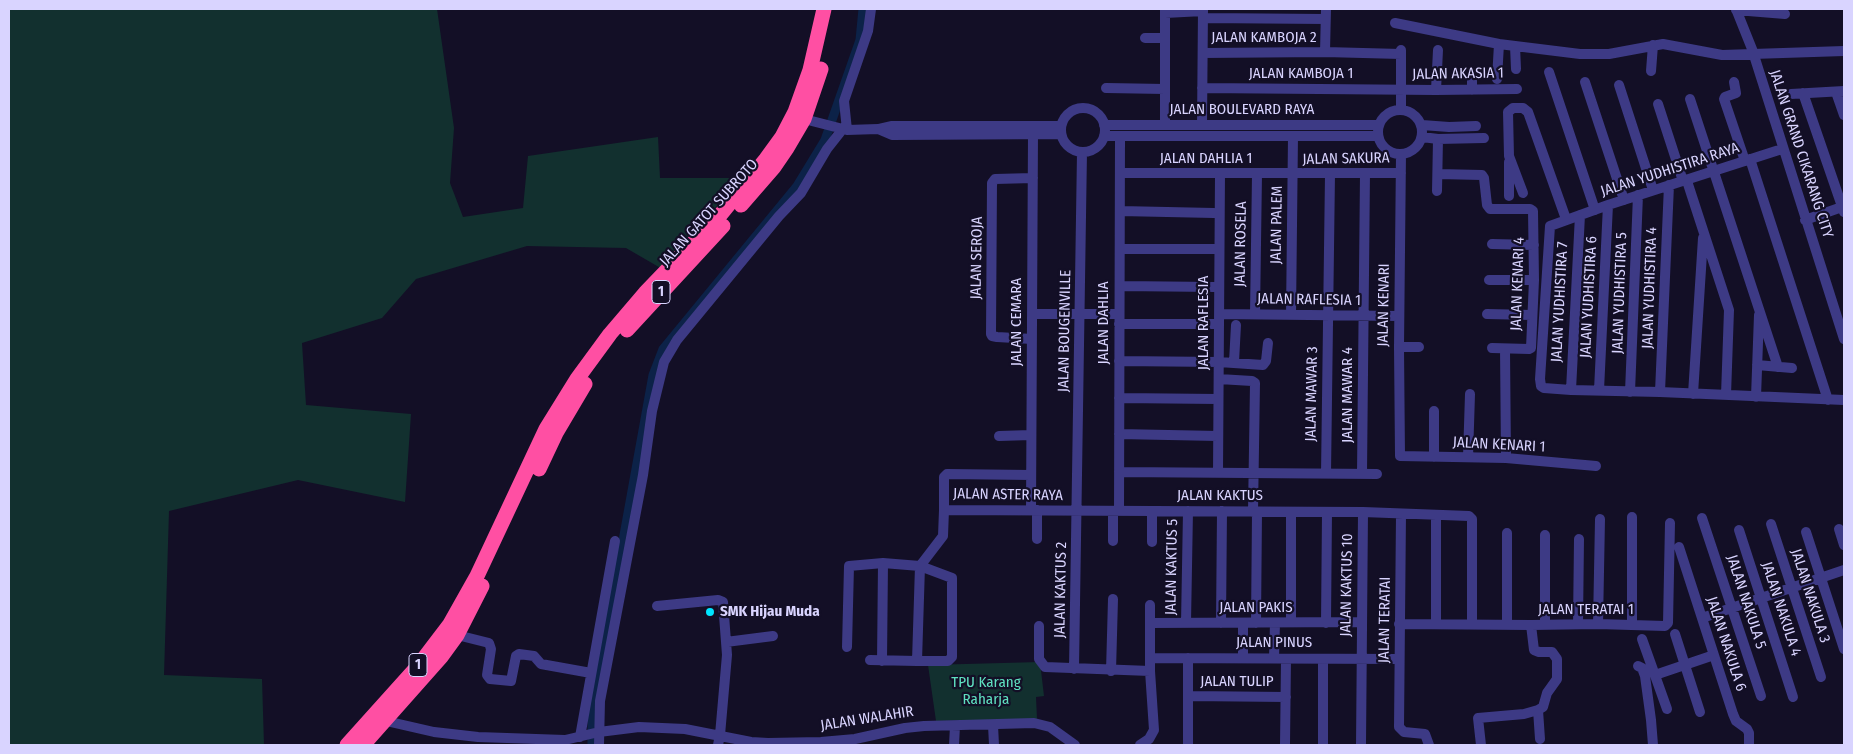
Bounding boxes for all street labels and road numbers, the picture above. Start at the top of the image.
street label: JALAN KAMBOJA 2 [1211,29,1317,47]
street label: JALAN AKASIA 1 [1412,64,1504,84]
street label: JALAN KAMBOJA 1 [1249,65,1353,83]
street label: JALAN GRAND CIKARANG CITY [1765,68,1837,240]
street label: JALAN BOULEVARD RAYA [1170,101,1314,119]
street label: JALAN YUDHISTIRA RAYA [1598,139,1742,201]
street label: JALAN SAKURA [1302,149,1390,169]
street label: JALAN DAHLIA 1 [1160,150,1252,168]
street label: JALAN GATOT SUBROTO [656,156,762,270]
street label: JALAN PALEM [1267,186,1287,264]
street label: JALAN ROSELA [1231,201,1251,287]
street label: JALAN SEROJA [967,216,987,300]
street label: JALAN YUDHISTIRA 4 [1639,227,1661,349]
street label: JALAN YUDHISTIRA 5 [1609,232,1631,354]
street label: JALAN YUDHISTIRA 6 [1577,236,1601,358]
street label: JALAN KENARI 4 [1507,237,1529,331]
street label: JALAN YUDHISTIRA 7 [1548,241,1572,363]
street label: JALAN KENARI [1374,263,1394,347]
street label: JALAN BOUGENVILLE [1055,270,1075,392]
street label: JALAN RAFLESIA [1195,276,1213,370]
street label: JALAN CEMARA [1008,278,1026,366]
road number: 1 [652,280,670,304]
street label: JALAN DAHLIA [1095,281,1113,365]
street label: JALAN RAFLESIA 1 [1257,290,1361,310]
street label: JALAN MAWAR 3 [1302,346,1322,442]
street label: JALAN MAWAR 4 [1339,347,1357,443]
street label: JALAN KENARI 1 [1452,434,1546,456]
street label: JALAN ASTER RAYA [953,485,1063,505]
street label: JALAN KAKTUS [1177,487,1263,505]
street label: JALAN KAKTUS 5 [1162,519,1182,615]
street label: JALAN KAKTUS 10 [1337,533,1357,637]
street label: JALAN KAKTUS 2 [1051,542,1071,638]
street label: JALAN NAKULA 3 [1786,547,1834,645]
street label: JALAN NAKULA 5 [1722,553,1770,651]
street label: JALAN NAKULA 4 [1757,560,1805,658]
street label: JALAN TERATAI [1375,577,1395,663]
street label: JALAN NAKULA 6 [1702,594,1750,694]
street label: JALAN PAKIS [1219,599,1293,617]
street label: JALAN TERATAI 1 [1538,601,1634,619]
street label: JALAN PINUS [1236,634,1312,652]
road number: 1 [409,654,427,676]
street label: JALAN TULIP [1200,673,1274,691]
street label: JALAN WALAHIR [819,703,915,735]

